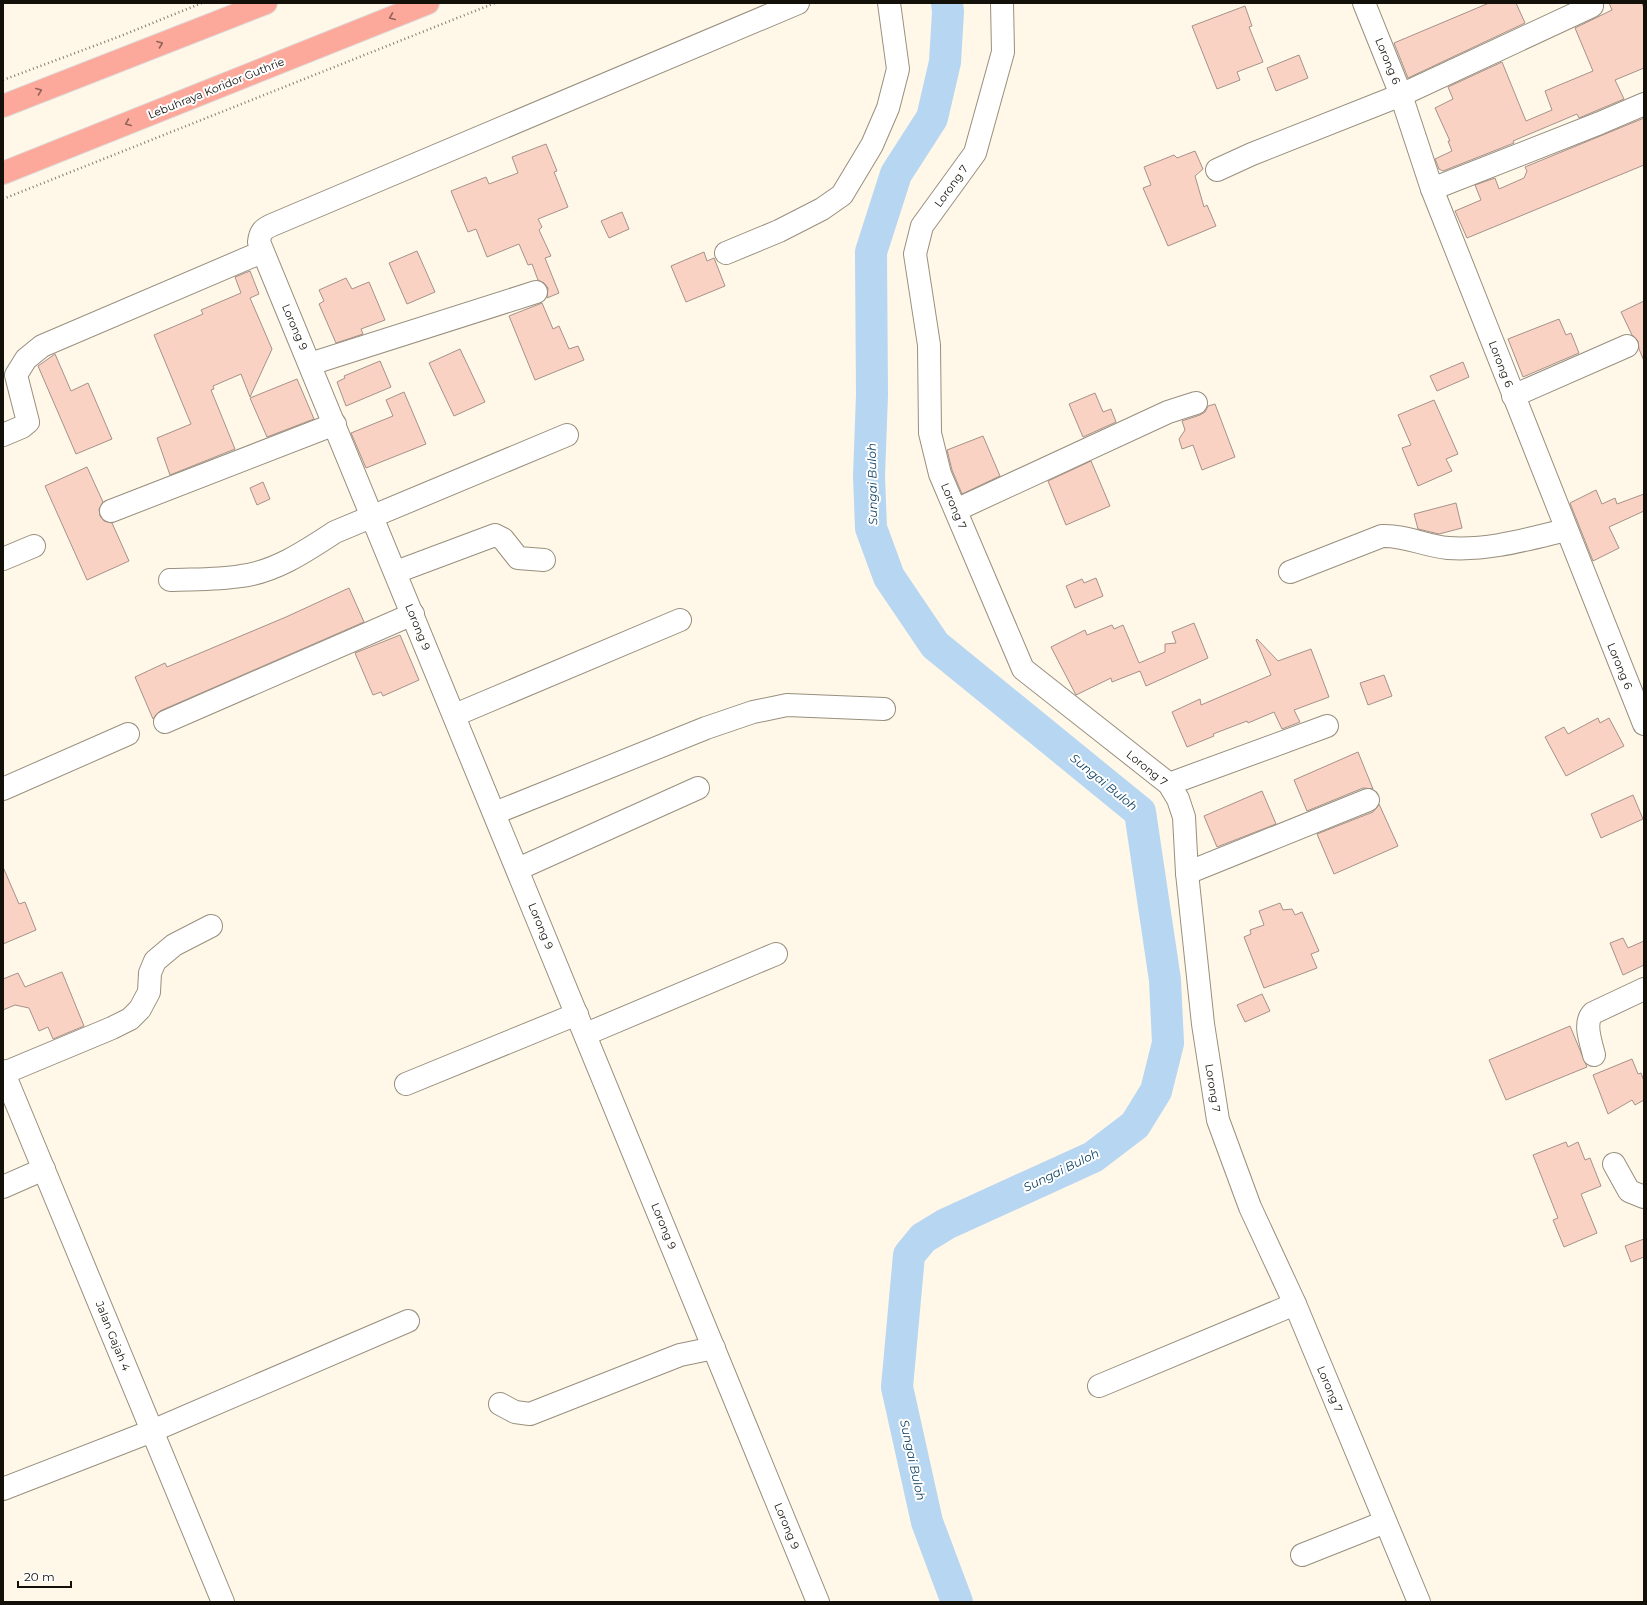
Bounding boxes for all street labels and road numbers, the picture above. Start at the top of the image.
street label: Lorong 6 [1372,36,1404,87]
street label: Lebuhraya Koridor Guthrie [146,54,287,122]
street label: Lorong 7 [931,162,971,210]
street label: Lorong 9 [279,302,311,353]
street label: Lorong 6 [1486,339,1516,390]
street label: Lorong 7 [938,481,970,531]
street label: Lorong 9 [402,602,434,653]
street label: Lorong 6 [1604,641,1636,692]
street label: Lorong 7 [1124,747,1170,789]
street label: Lorong 9 [525,901,557,952]
street label: Lorong 7 [1202,1063,1224,1113]
street label: Lorong 9 [648,1201,680,1252]
street label: Jalan Gajah 4 [92,1298,134,1374]
street label: Lorong 7 [1314,1364,1346,1414]
street label: Lorong 9 [771,1501,803,1552]

